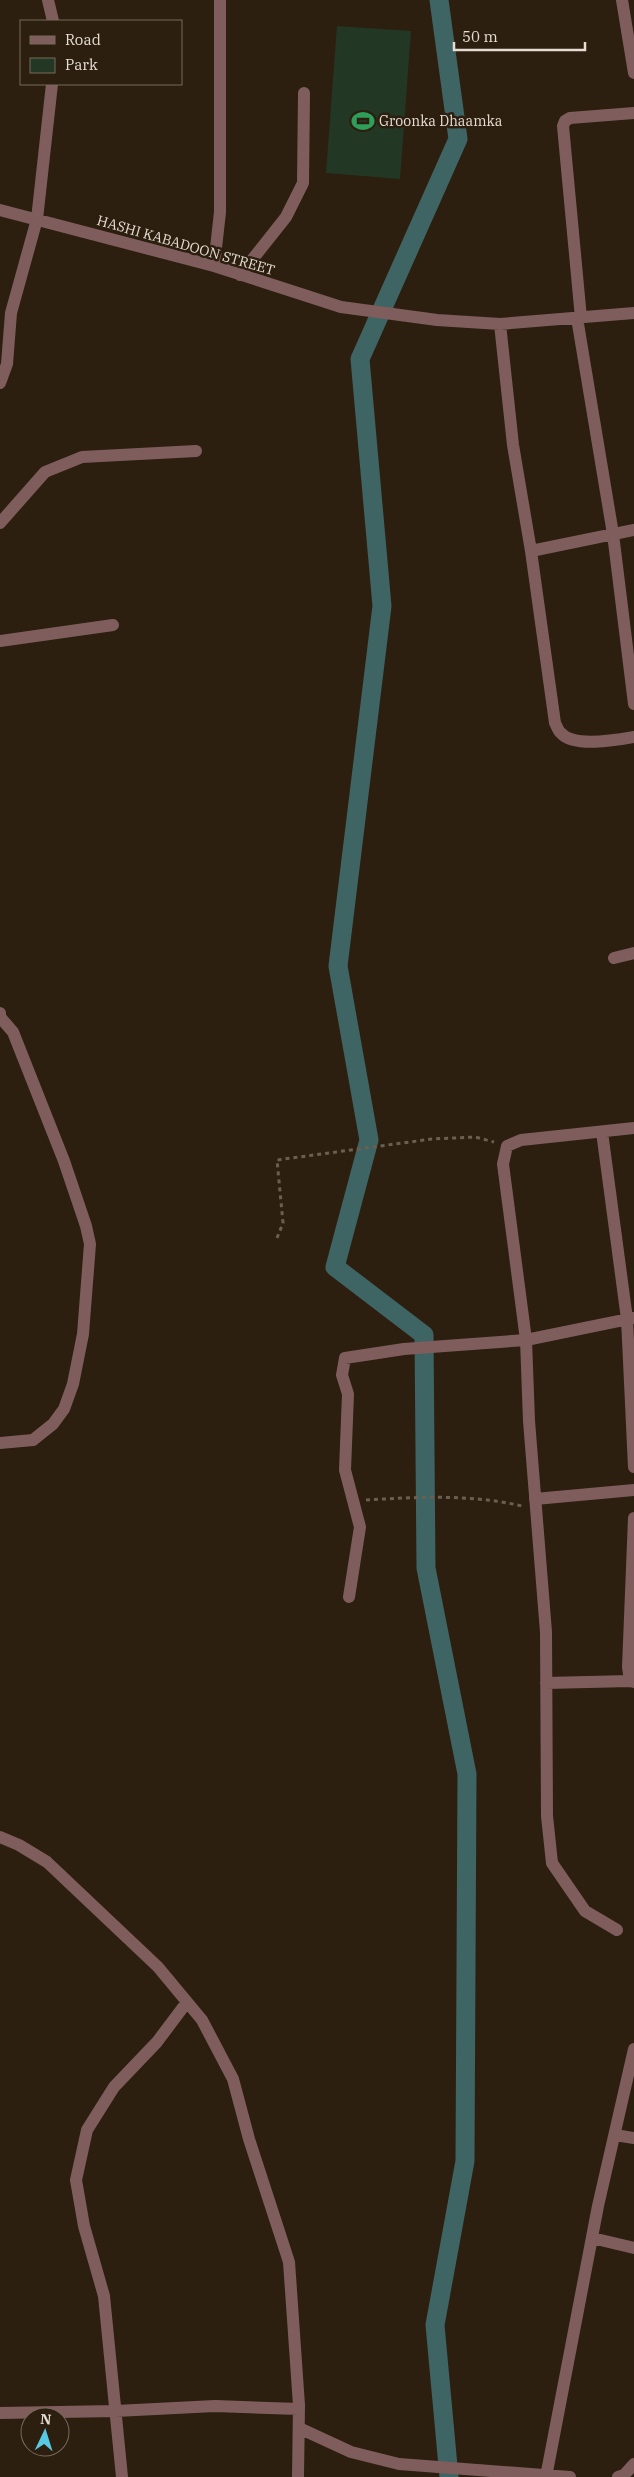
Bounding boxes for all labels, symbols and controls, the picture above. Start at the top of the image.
legend [20,20,182,85]
scale bar [454,20,585,52]
text: 50 m [462,27,498,46]
text: Road [65,30,101,49]
text: Park [65,55,98,74]
sports icon: Groonka Dhaamka [350,108,376,134]
place label: Groonka Dhaamka [379,112,503,130]
street label: HASHI KABADOON STREET [95,211,277,279]
north arrow [20,2407,70,2457]
text: N [40,2410,52,2428]

